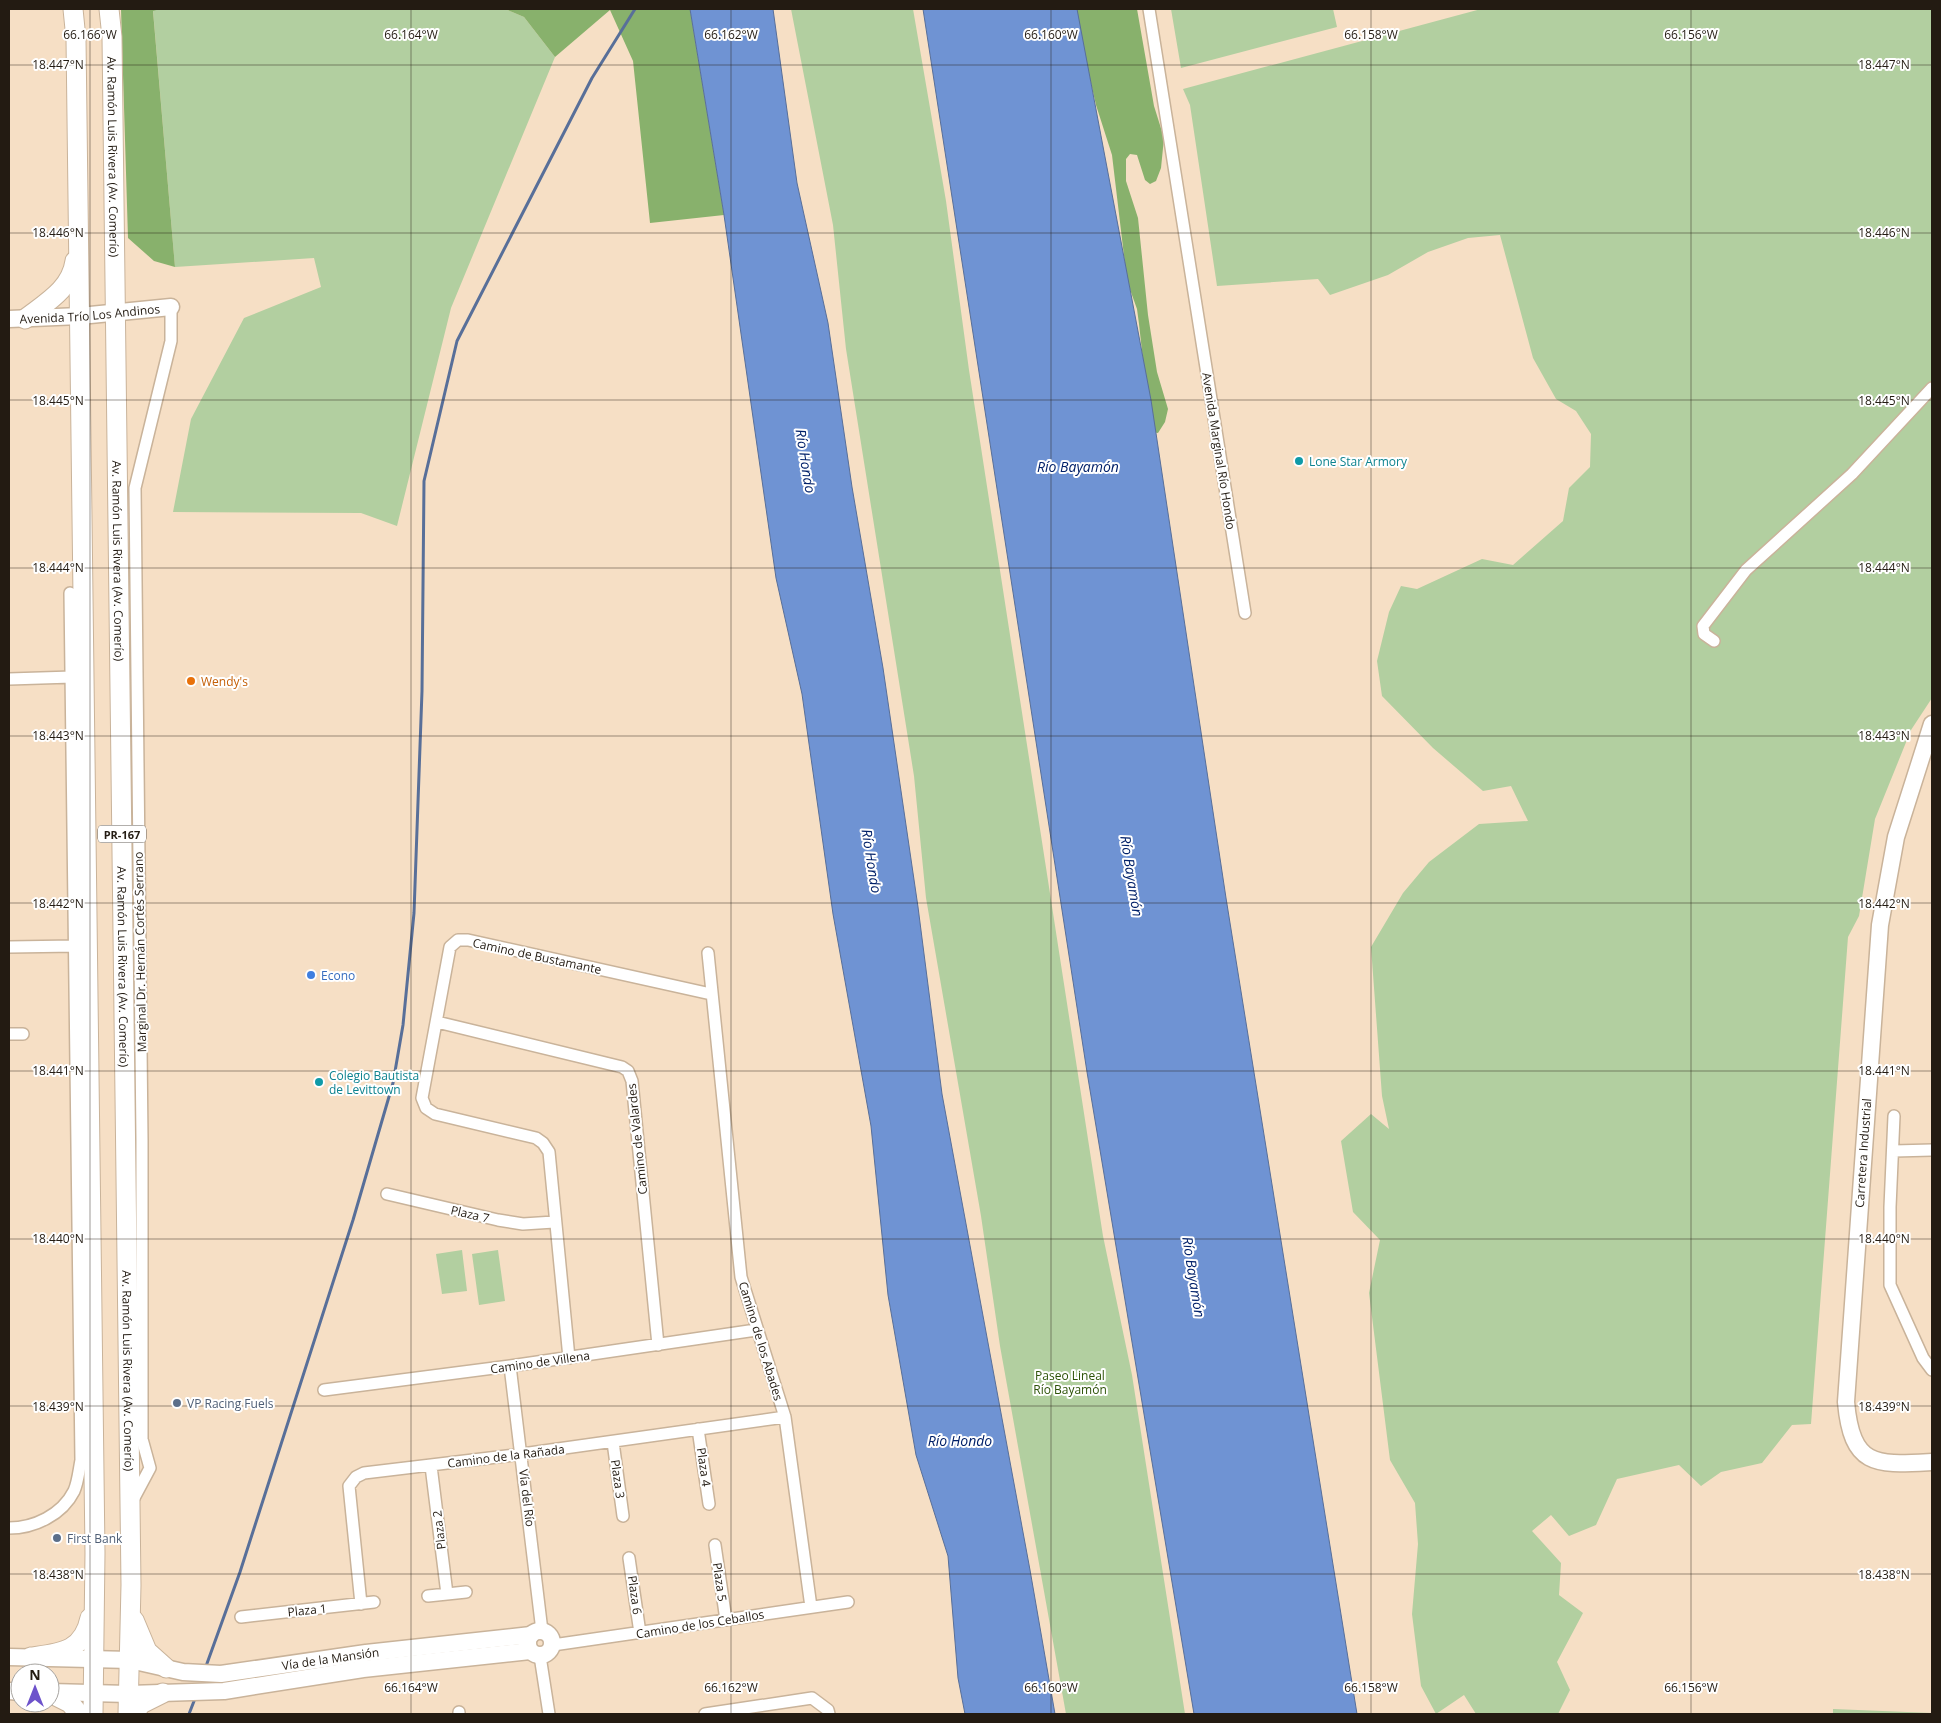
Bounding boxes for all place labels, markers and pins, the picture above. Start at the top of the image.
place label: Lone Star Armory [1309,453,1408,470]
marker: Lone Star Armory [1293,455,1305,467]
place label: Wendy's [201,673,248,690]
marker: Wendy's [185,675,197,687]
place label: Econo [321,967,355,984]
marker: Econo [305,969,317,981]
place label: Colegio Bautista de Levittown [329,1067,419,1098]
marker: Colegio Bautista de Levittown [313,1076,325,1088]
place label: VP Racing Fuels [187,1395,274,1412]
marker: VP Racing Fuels [171,1397,183,1409]
place label: First Bank [67,1530,123,1547]
marker: First Bank [51,1532,63,1544]

